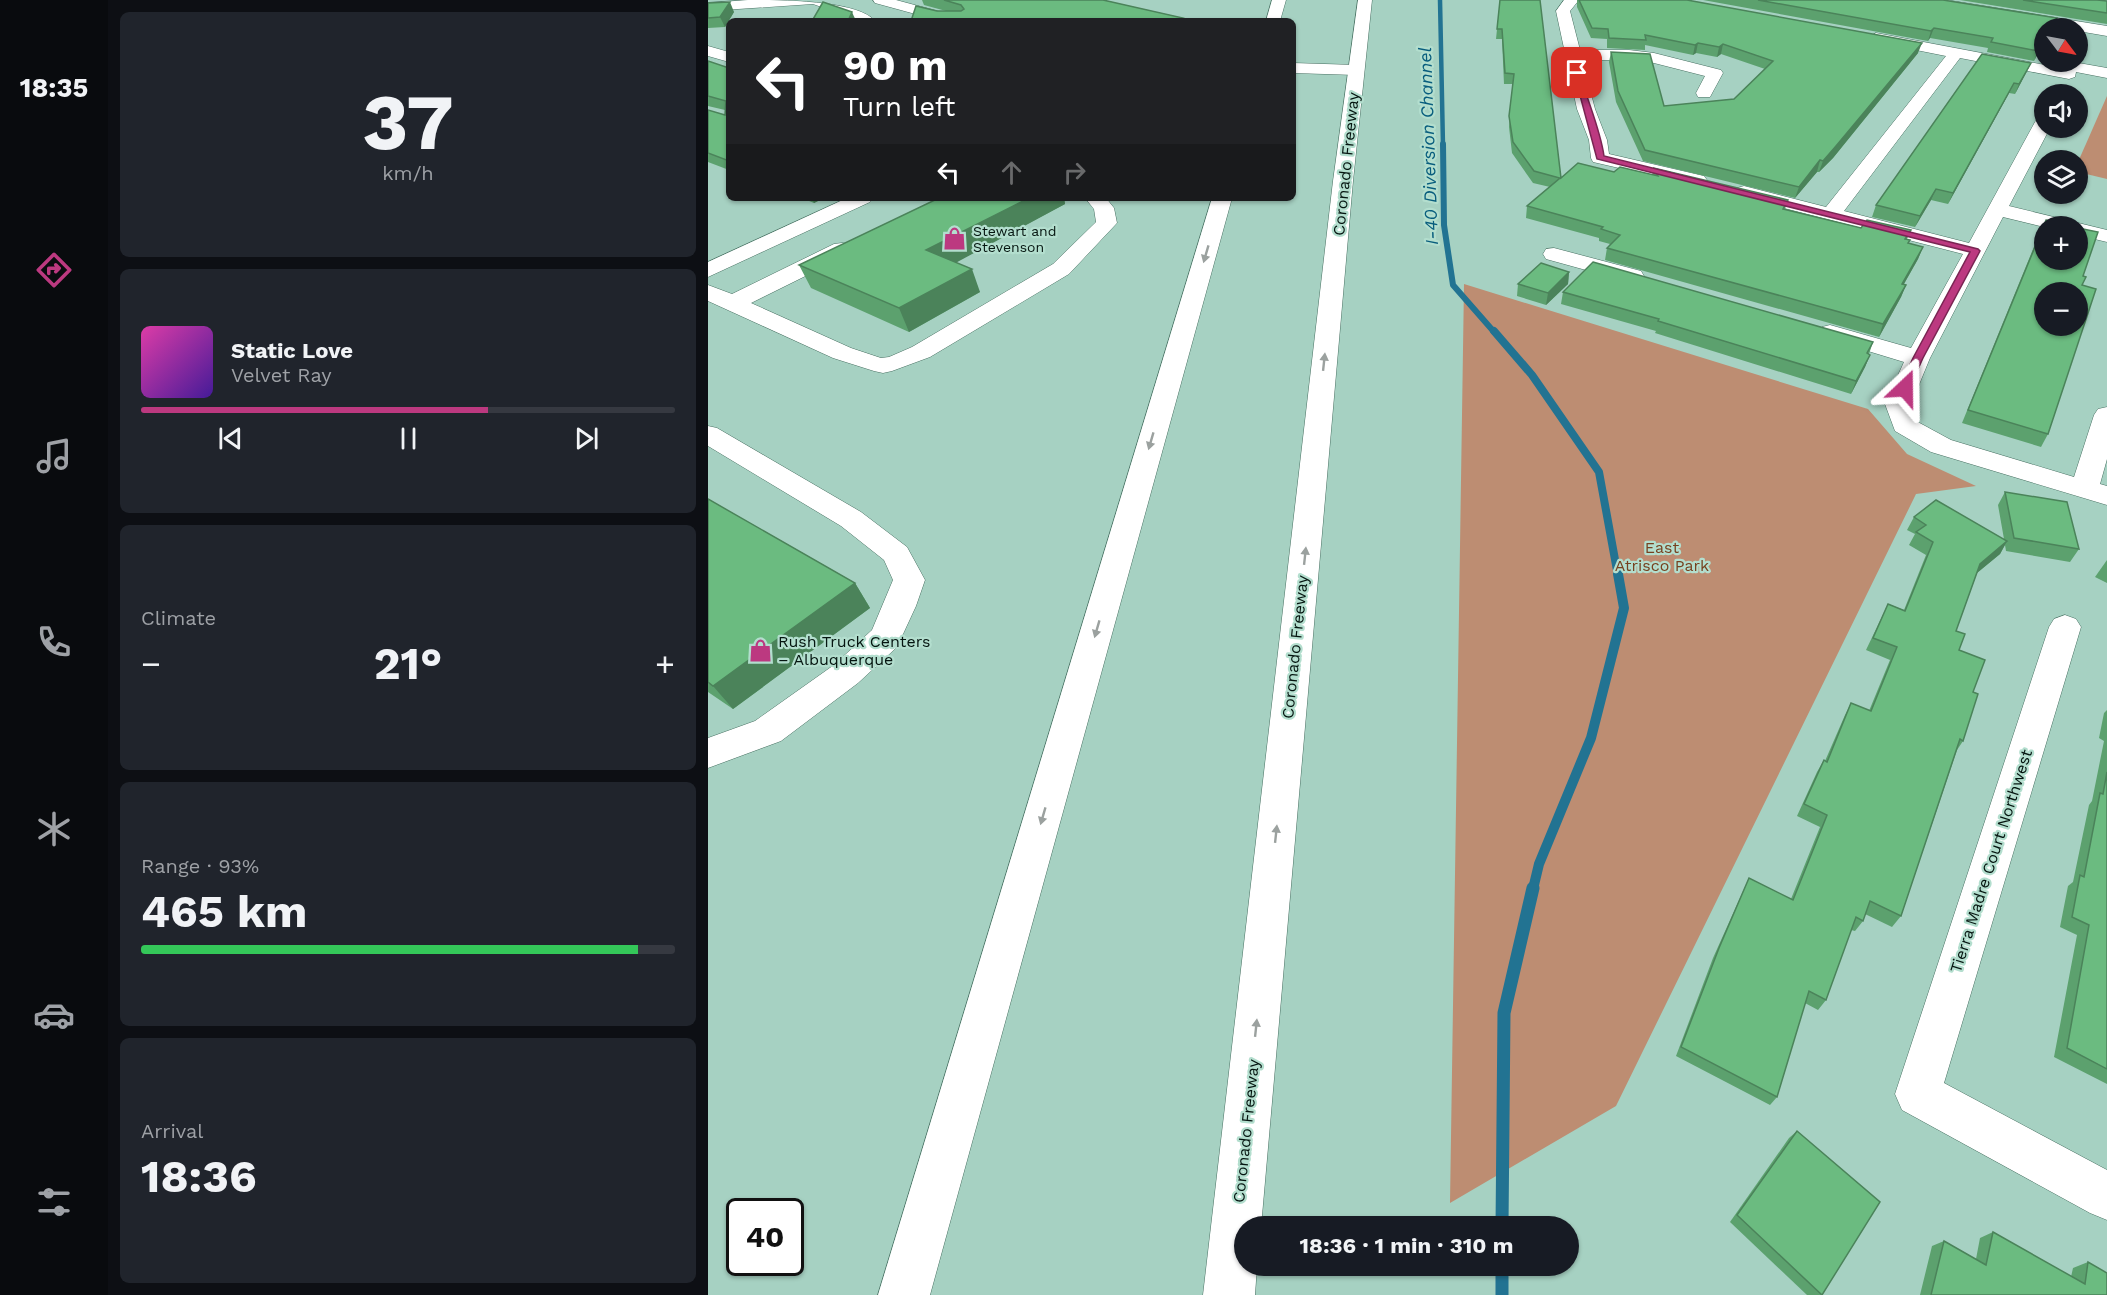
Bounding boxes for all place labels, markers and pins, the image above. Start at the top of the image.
pin [1551,47,1602,98]
place label: Stewart and Stevenson [973,223,1057,255]
shop icon: Stewart and Stevenson [942,226,968,252]
place label: Rush Truck Centers – Albuquerque [778,632,930,669]
shop icon: Rush Truck Centers – Albuquerque [747,637,773,663]

